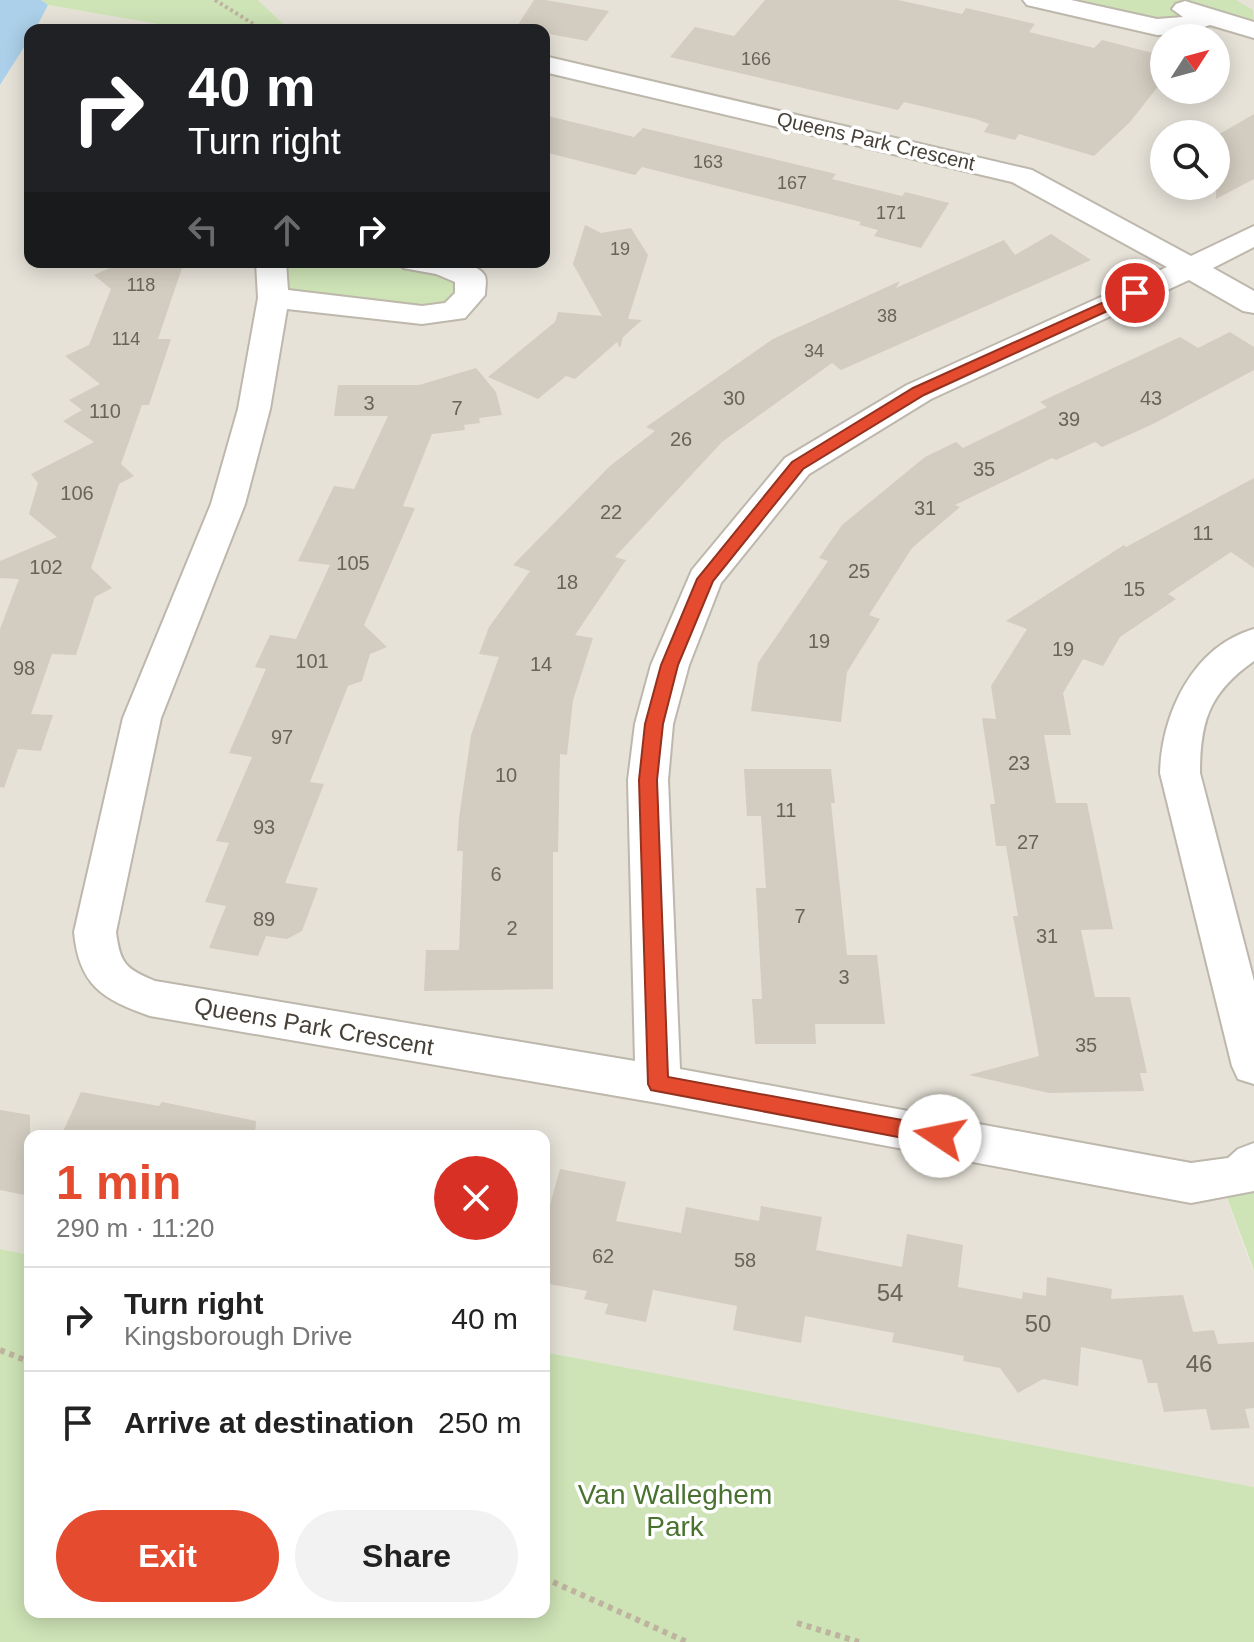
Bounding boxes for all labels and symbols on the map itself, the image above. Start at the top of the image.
north arrow [1150,24,1230,104]
house number: 166 [741,49,771,69]
street label: Queens Park Crescent [775,108,977,175]
house number: 163 [693,152,723,172]
house number: 167 [777,173,807,193]
house number: 171 [876,203,906,223]
house number: 19 [610,239,630,259]
pin [1101,259,1169,327]
house number: 118 [127,275,155,295]
house number: 38 [877,306,897,326]
house number: 114 [112,329,140,349]
house number: 34 [804,341,824,361]
house number: 30 [723,387,745,409]
house number: 43 [1140,387,1162,409]
house number: 3 [363,392,375,414]
house number: 7 [451,397,463,419]
house number: 110 [89,400,121,422]
house number: 39 [1058,408,1080,430]
house number: 26 [670,428,692,450]
house number: 35 [973,458,995,480]
house number: 106 [60,482,94,504]
house number: 31 [914,497,936,519]
house number: 22 [600,501,622,523]
house number: 11 [1193,522,1213,544]
house number: 105 [336,552,370,574]
house number: 102 [29,556,63,578]
house number: 25 [848,560,870,582]
house number: 18 [556,571,578,593]
house number: 15 [1123,578,1145,600]
house number: 19 [808,630,830,652]
house number: 19 [1052,638,1074,660]
house number: 101 [295,650,329,672]
house number: 14 [530,653,552,675]
house number: 98 [13,657,35,679]
house number: 97 [271,726,293,748]
house number: 23 [1008,752,1030,774]
house number: 10 [495,764,517,786]
house number: 11 [776,799,796,821]
house number: 93 [253,816,275,838]
house number: 27 [1017,831,1039,853]
house number: 6 [490,863,502,885]
house number: 7 [794,905,806,927]
house number: 89 [253,908,275,930]
house number: 2 [506,917,518,939]
house number: 31 [1036,925,1058,947]
house number: 3 [838,966,850,988]
street label: Queens Park Crescent [192,992,436,1060]
house number: 35 [1075,1034,1097,1056]
position arrow [898,1094,982,1178]
house number: 62 [592,1245,614,1267]
house number: 58 [734,1249,756,1271]
house number: 54 [877,1279,903,1306]
house number: 50 [1025,1310,1051,1337]
house number: 46 [1186,1350,1212,1377]
park label: Van Walleghem Park [578,1479,772,1542]

